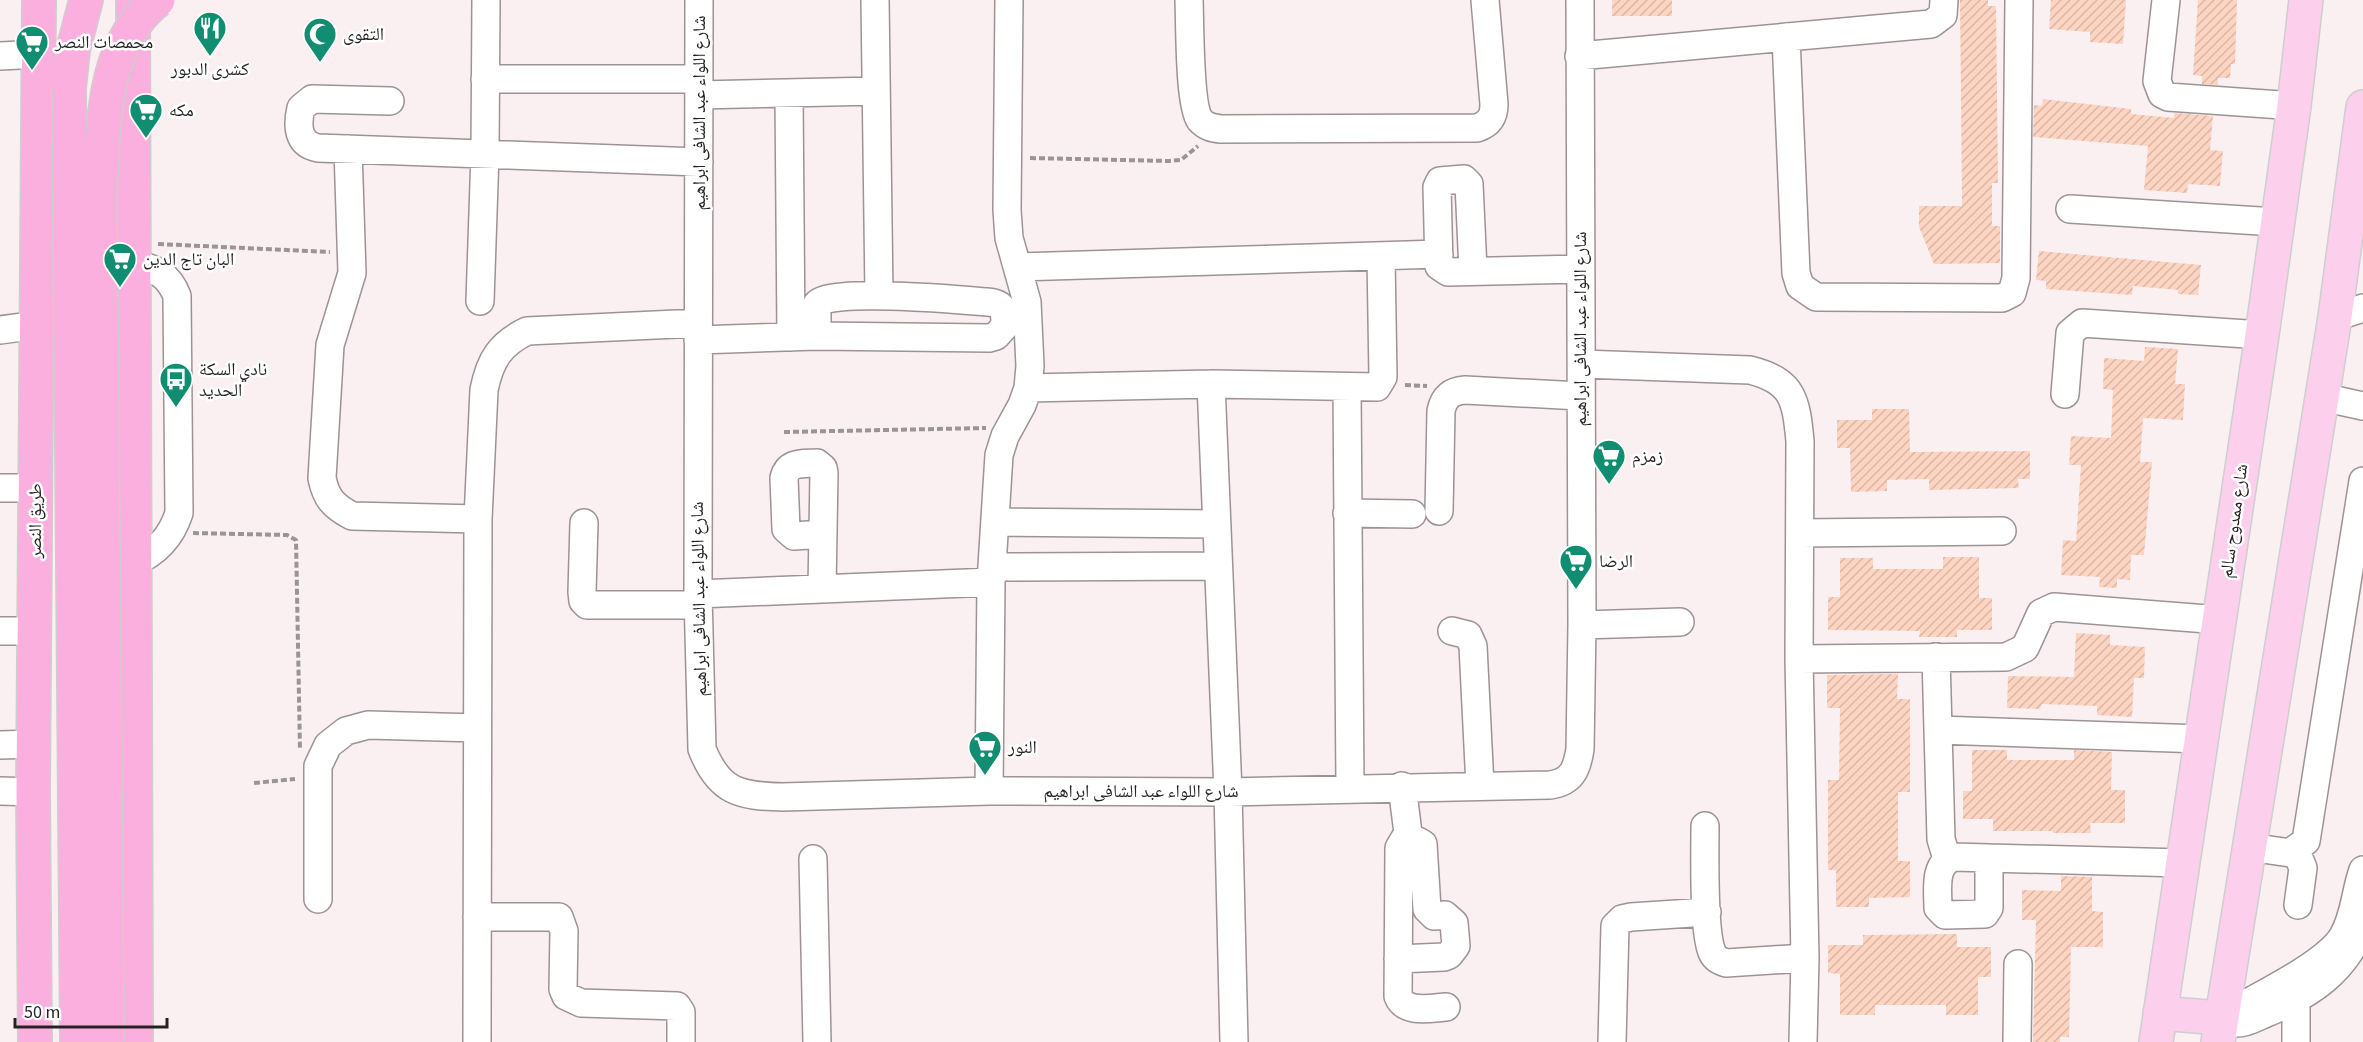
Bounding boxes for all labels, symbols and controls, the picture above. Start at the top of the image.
restaurant icon: كشرى الدبور [192,10,228,57]
street label: شارع اللواء عبد الشافى ابراهيم [687,15,712,211]
mosque icon: التقوى [302,16,338,63]
place label: التقوى [343,22,384,47]
supermarket icon: محمصات النصر [14,24,50,71]
place label: محمصات النصر [54,30,153,55]
place label: كشرى الدبور [170,57,250,82]
supermarket icon: مكه [128,92,164,139]
place label: مكه [169,98,194,123]
street label: شارع اللواء عبد الشافى ابراهيم [1568,231,1593,427]
supermarket icon: البان تاج الدين [102,241,138,288]
place label: البان تاج الدين [143,247,234,272]
place label: نادي السكة الحديد [199,357,267,403]
bus stop icon: نادي السكة الحديد [158,361,194,408]
supermarket icon: زمزم [1591,438,1627,485]
place label: زمزم [1632,444,1663,469]
street label: شارع ممدوح سالم [2214,462,2254,580]
street label: طريق النصر [23,483,48,560]
street label: شارع اللواء عبد الشافى ابراهيم [685,501,713,697]
supermarket icon: الرضا [1558,543,1594,590]
place label: الرضا [1599,549,1633,574]
supermarket icon: النور [967,729,1003,776]
place label: النور [1007,735,1037,760]
street label: شارع اللواء عبد الشافى ابراهيم [1043,779,1239,804]
scale bar [15,991,166,1029]
text: 50 m [24,1000,60,1025]

